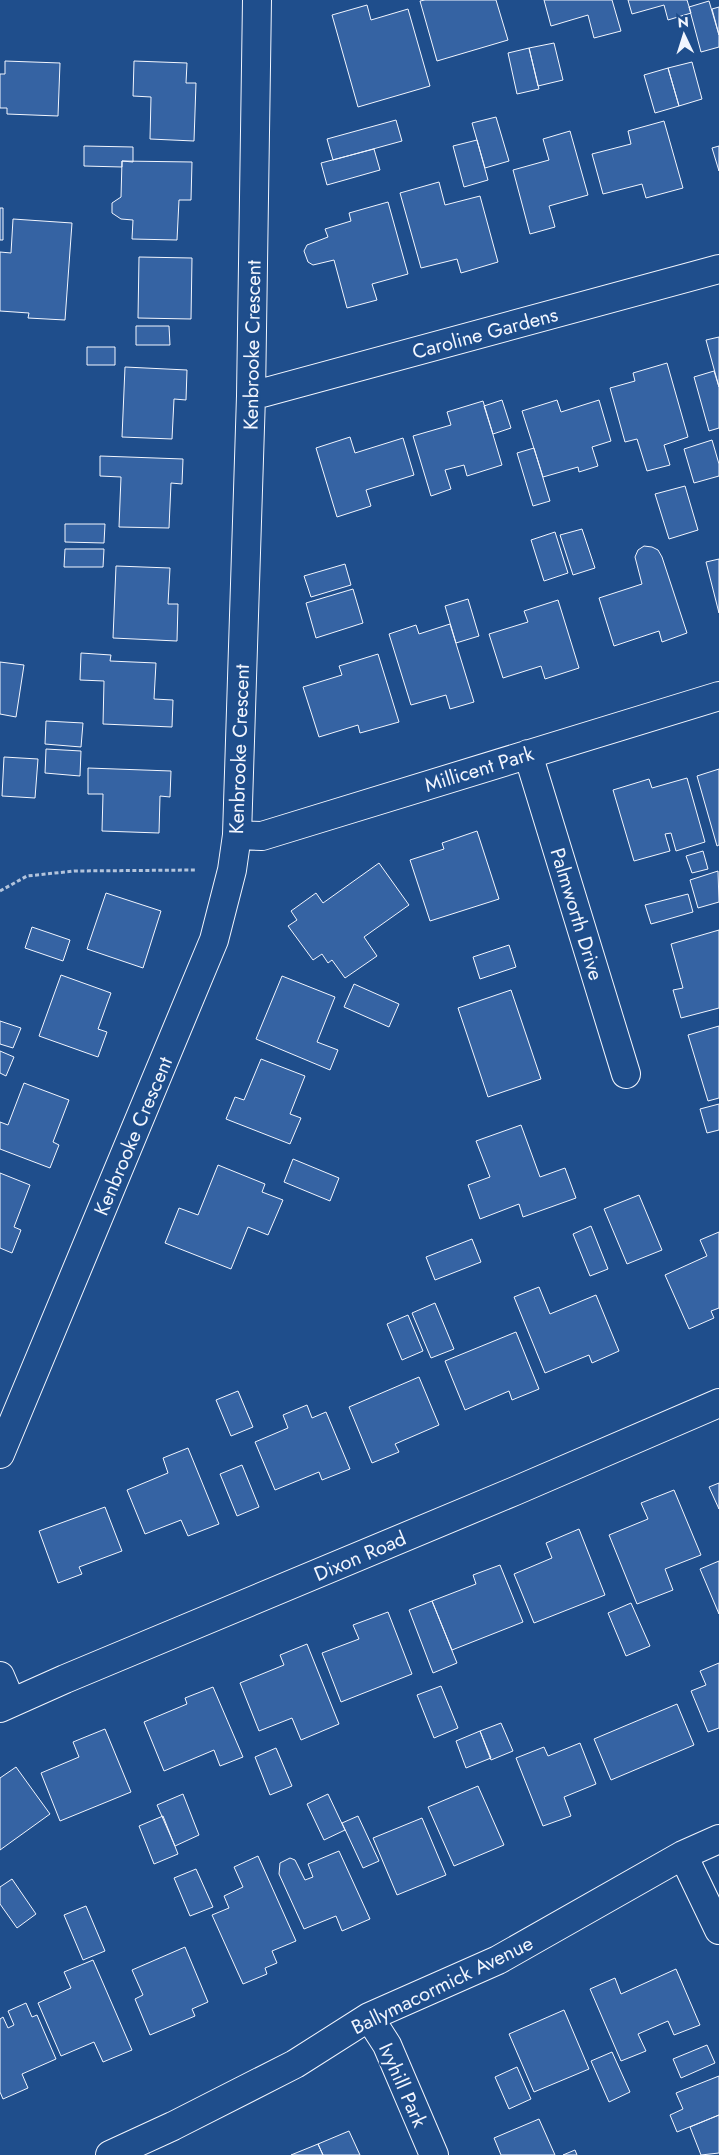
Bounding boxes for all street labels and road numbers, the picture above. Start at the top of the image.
street label: Kenbrooke Crescent [237,260,268,430]
street label: Caroline Gardens [409,300,561,367]
street label: Kenbrooke Crescent [222,663,257,834]
street label: Millicent Park [421,739,537,800]
street label: Palmworth Drive [543,844,610,984]
street label: Kenbrooke Crescent [87,1052,180,1220]
street label: Dixon Road [310,1524,411,1589]
street label: Ballymacormick Avenue [347,1929,538,2042]
street label: Ivyhill Park [371,2038,434,2132]

